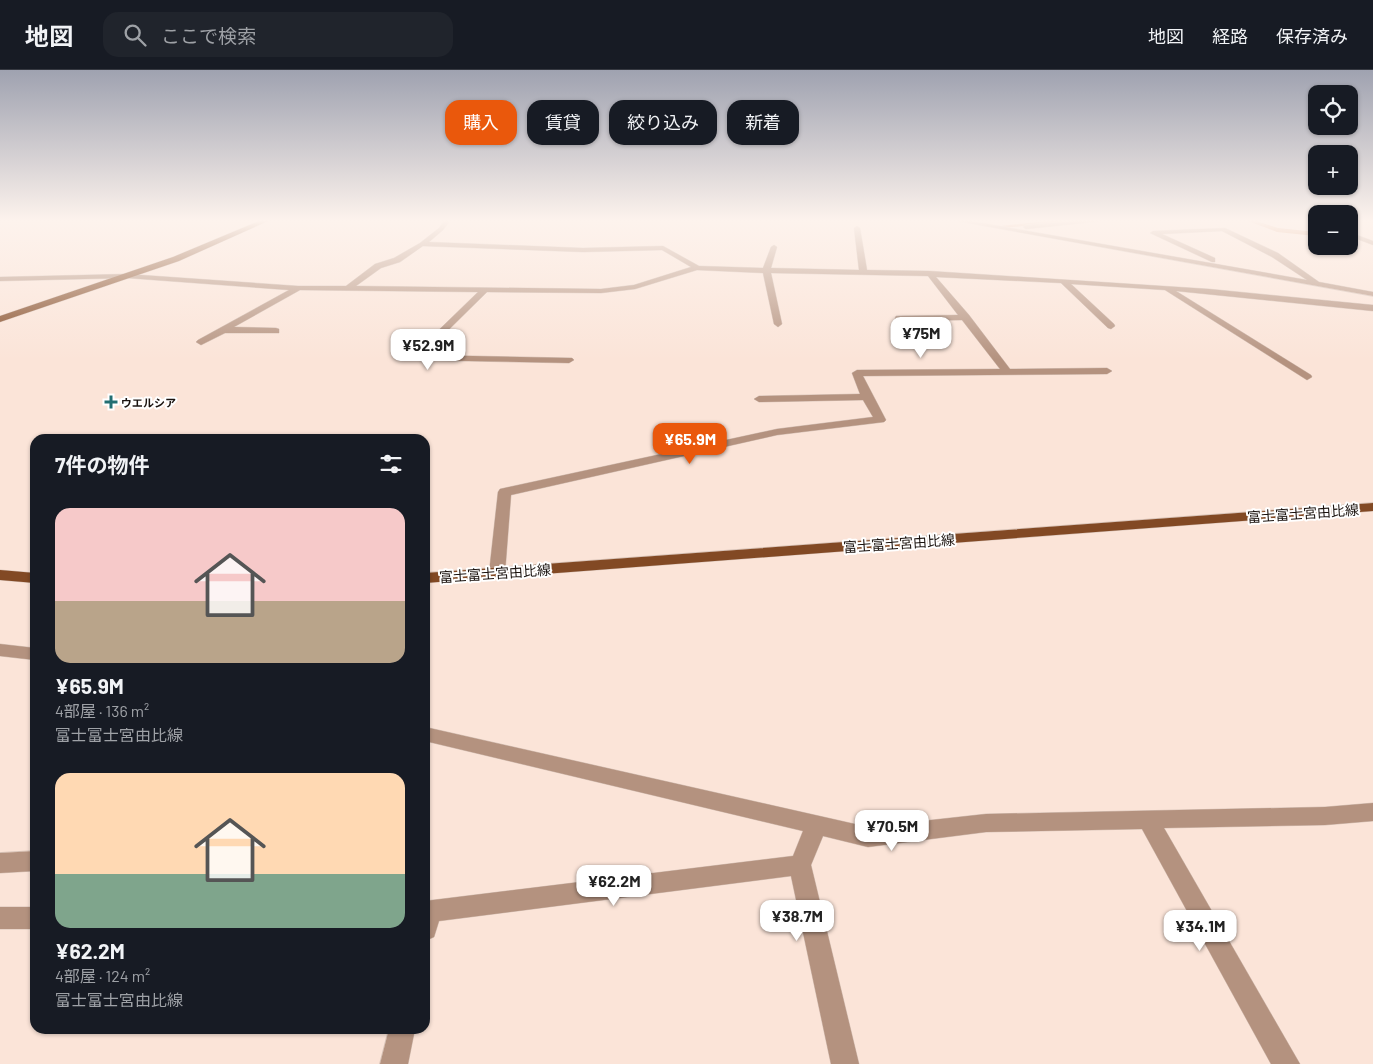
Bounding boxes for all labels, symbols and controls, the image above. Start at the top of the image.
search box [103,12,453,57]
text: 地図 [25,21,73,50]
icon: search [121,21,149,49]
text: ここで検索 [161,24,256,47]
text: 地図 [1148,25,1184,47]
text: 経路 [1212,25,1248,47]
text: 保存済み [1276,25,1348,47]
map controls [1308,85,1358,255]
button: locate [1308,85,1358,135]
chip: 購入 [445,100,517,145]
chip: 賃貸 [527,100,599,145]
chip: 絞り込み [609,100,717,145]
chip: 新着 [727,100,799,145]
button: + [1308,145,1358,195]
button: − [1308,205,1358,255]
pin: ¥75M [891,316,951,359]
text: ¥75M [902,323,940,342]
pin: ¥52.9M [387,328,469,371]
text: ¥52.9M [402,335,454,354]
marker: ウエルシア [105,396,117,408]
place label: ウエルシア [121,396,176,409]
pin: ¥65.9M [649,422,731,465]
text: ¥65.9M [664,429,716,448]
icon: filters [377,450,405,478]
text: 7件の物件 [55,452,149,477]
street label: 富士富士宮由比線 [1247,501,1359,525]
street label: 富士富士宮由比線 [843,531,955,555]
icon: home [185,540,275,630]
street label: 富士富士宮由比線 [439,561,551,585]
text: ¥65.9M [55,673,124,698]
text: 4部屋 · 136 m² [55,701,149,720]
text: 富士富士宮由比線 [55,725,183,744]
icon: home [185,805,275,895]
pin: ¥70.5M [851,810,933,852]
text: ¥70.5M [866,816,918,835]
pin: ¥62.2M [573,864,655,907]
text: ¥62.2M [587,871,641,890]
pin: ¥38.7M [756,900,838,942]
text: ¥38.7M [771,906,823,925]
pin: ¥34.1M [1159,910,1241,952]
text: ¥34.1M [1175,916,1225,935]
text: ¥62.2M [55,938,125,963]
text: 4部屋 · 124 m² [55,966,150,985]
text: 富士富士宮由比線 [55,990,183,1009]

